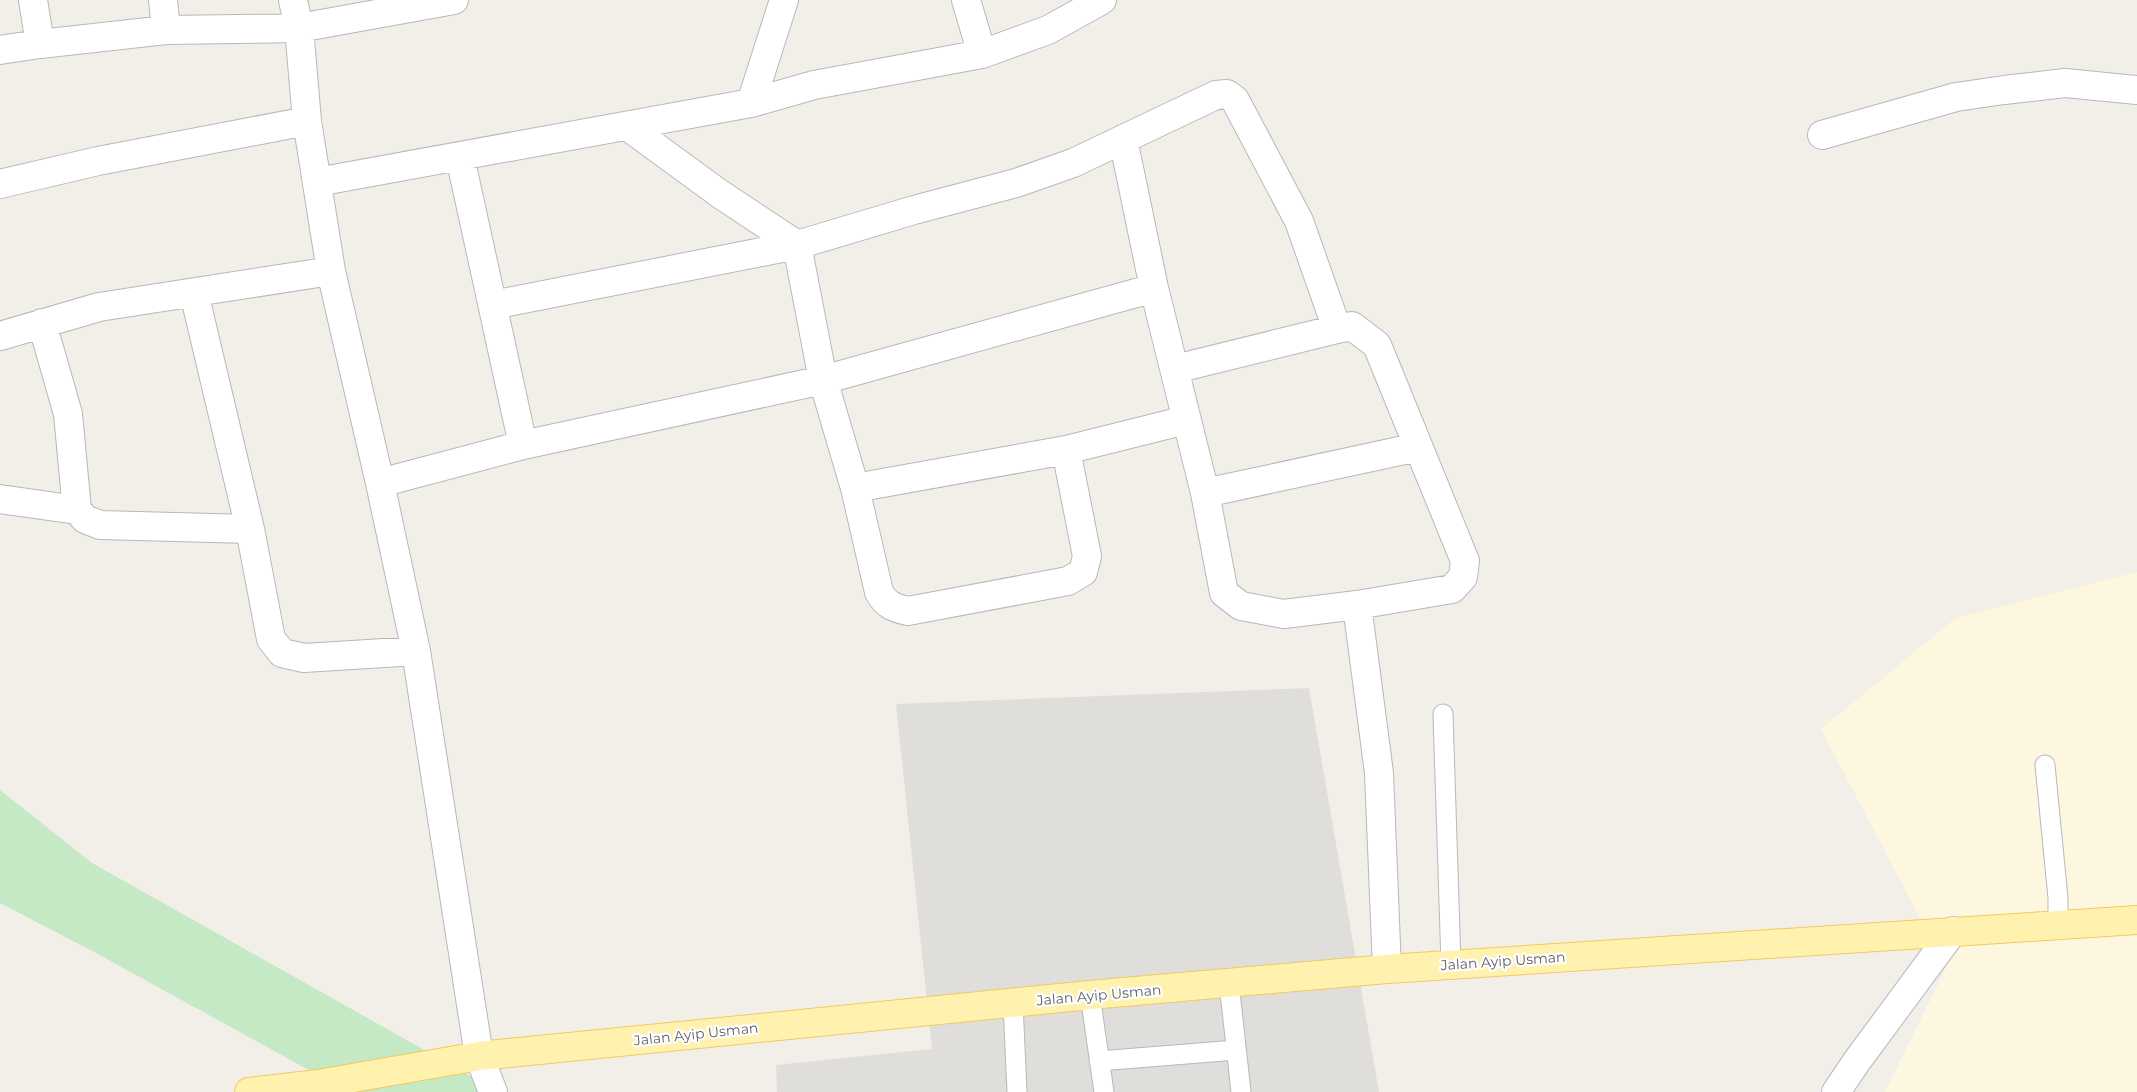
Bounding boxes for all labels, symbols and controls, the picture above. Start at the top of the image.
street label: Jalan Ayip Usman [1439,948,1566,974]
street label: Jalan Ayip Usman [1035,981,1162,1010]
street label: Jalan Ayip Usman [632,1019,759,1050]

